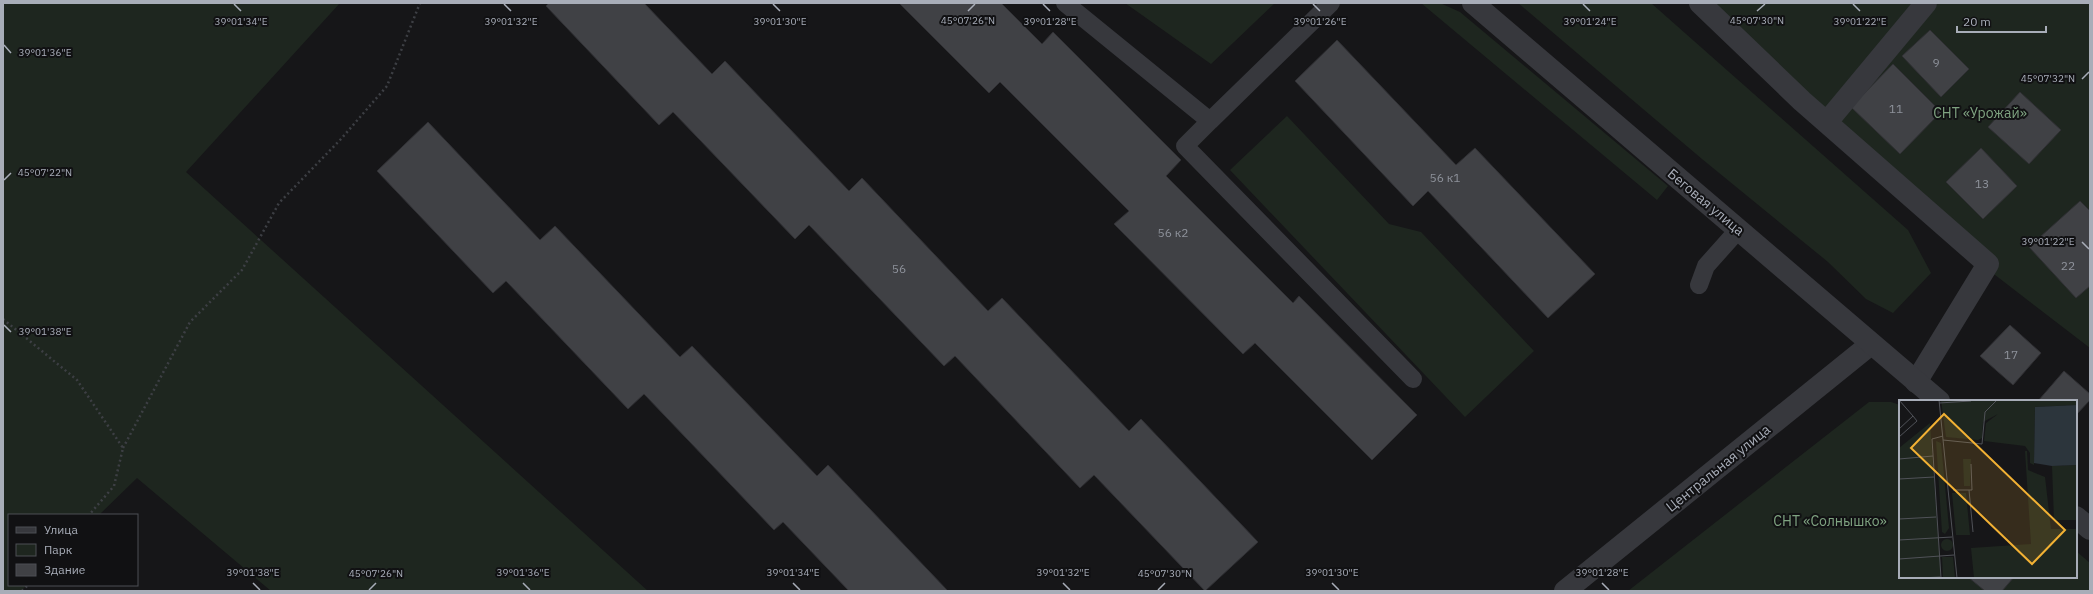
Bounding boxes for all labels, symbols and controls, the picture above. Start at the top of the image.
scale bar [1957,8,2046,34]
text: 45°07'26"N [941,14,995,27]
text: 45°07'30"N [1730,14,1784,27]
text: 20 m [1963,14,1991,29]
text: 39°01'34"E [214,15,268,28]
text: 39°01'32"E [484,15,538,28]
text: 39°01'30"E [753,15,807,28]
text: 39°01'28"E [1023,15,1077,28]
text: 39°01'26"E [1293,15,1347,28]
text: 39°01'24"E [1563,15,1617,28]
text: 39°01'22"E [1833,15,1887,28]
text: 39°01'36"E [18,46,72,59]
house number: 9 [1932,55,1940,70]
text: 45°07'32"N [2021,72,2075,85]
house number: 11 [1889,101,1903,116]
park label: СНТ «Урожай» [1933,104,2027,122]
street label: Беговая улица [1664,165,1749,240]
text: 45°07'22"N [18,166,72,179]
house number: 56 к1 [1429,170,1461,185]
house number: 13 [1975,176,1989,191]
house number: 56 к2 [1157,225,1189,240]
text: 39°01'22"E [2021,235,2075,248]
house number: 22 [2061,258,2075,273]
house number: 56 [892,261,906,276]
text: 39°01'38"E [18,325,72,338]
house number: 17 [2004,347,2018,362]
inset map [1899,400,2077,578]
street label: Центральная улица [1662,420,1774,516]
park label: СНТ «Солнышко» [1773,512,1887,530]
legend [8,514,138,586]
text: Улица [44,522,78,537]
text: Парк [44,542,73,557]
text: Здание [44,562,86,577]
text: 39°01'38"E [226,566,280,579]
text: 39°01'36"E [496,566,550,579]
text: 39°01'34"E [766,566,820,579]
text: 39°01'32"E [1036,566,1090,579]
text: 39°01'30"E [1305,566,1359,579]
text: 39°01'28"E [1575,566,1629,579]
text: 45°07'26"N [349,567,403,580]
text: 45°07'30"N [1138,567,1192,580]

